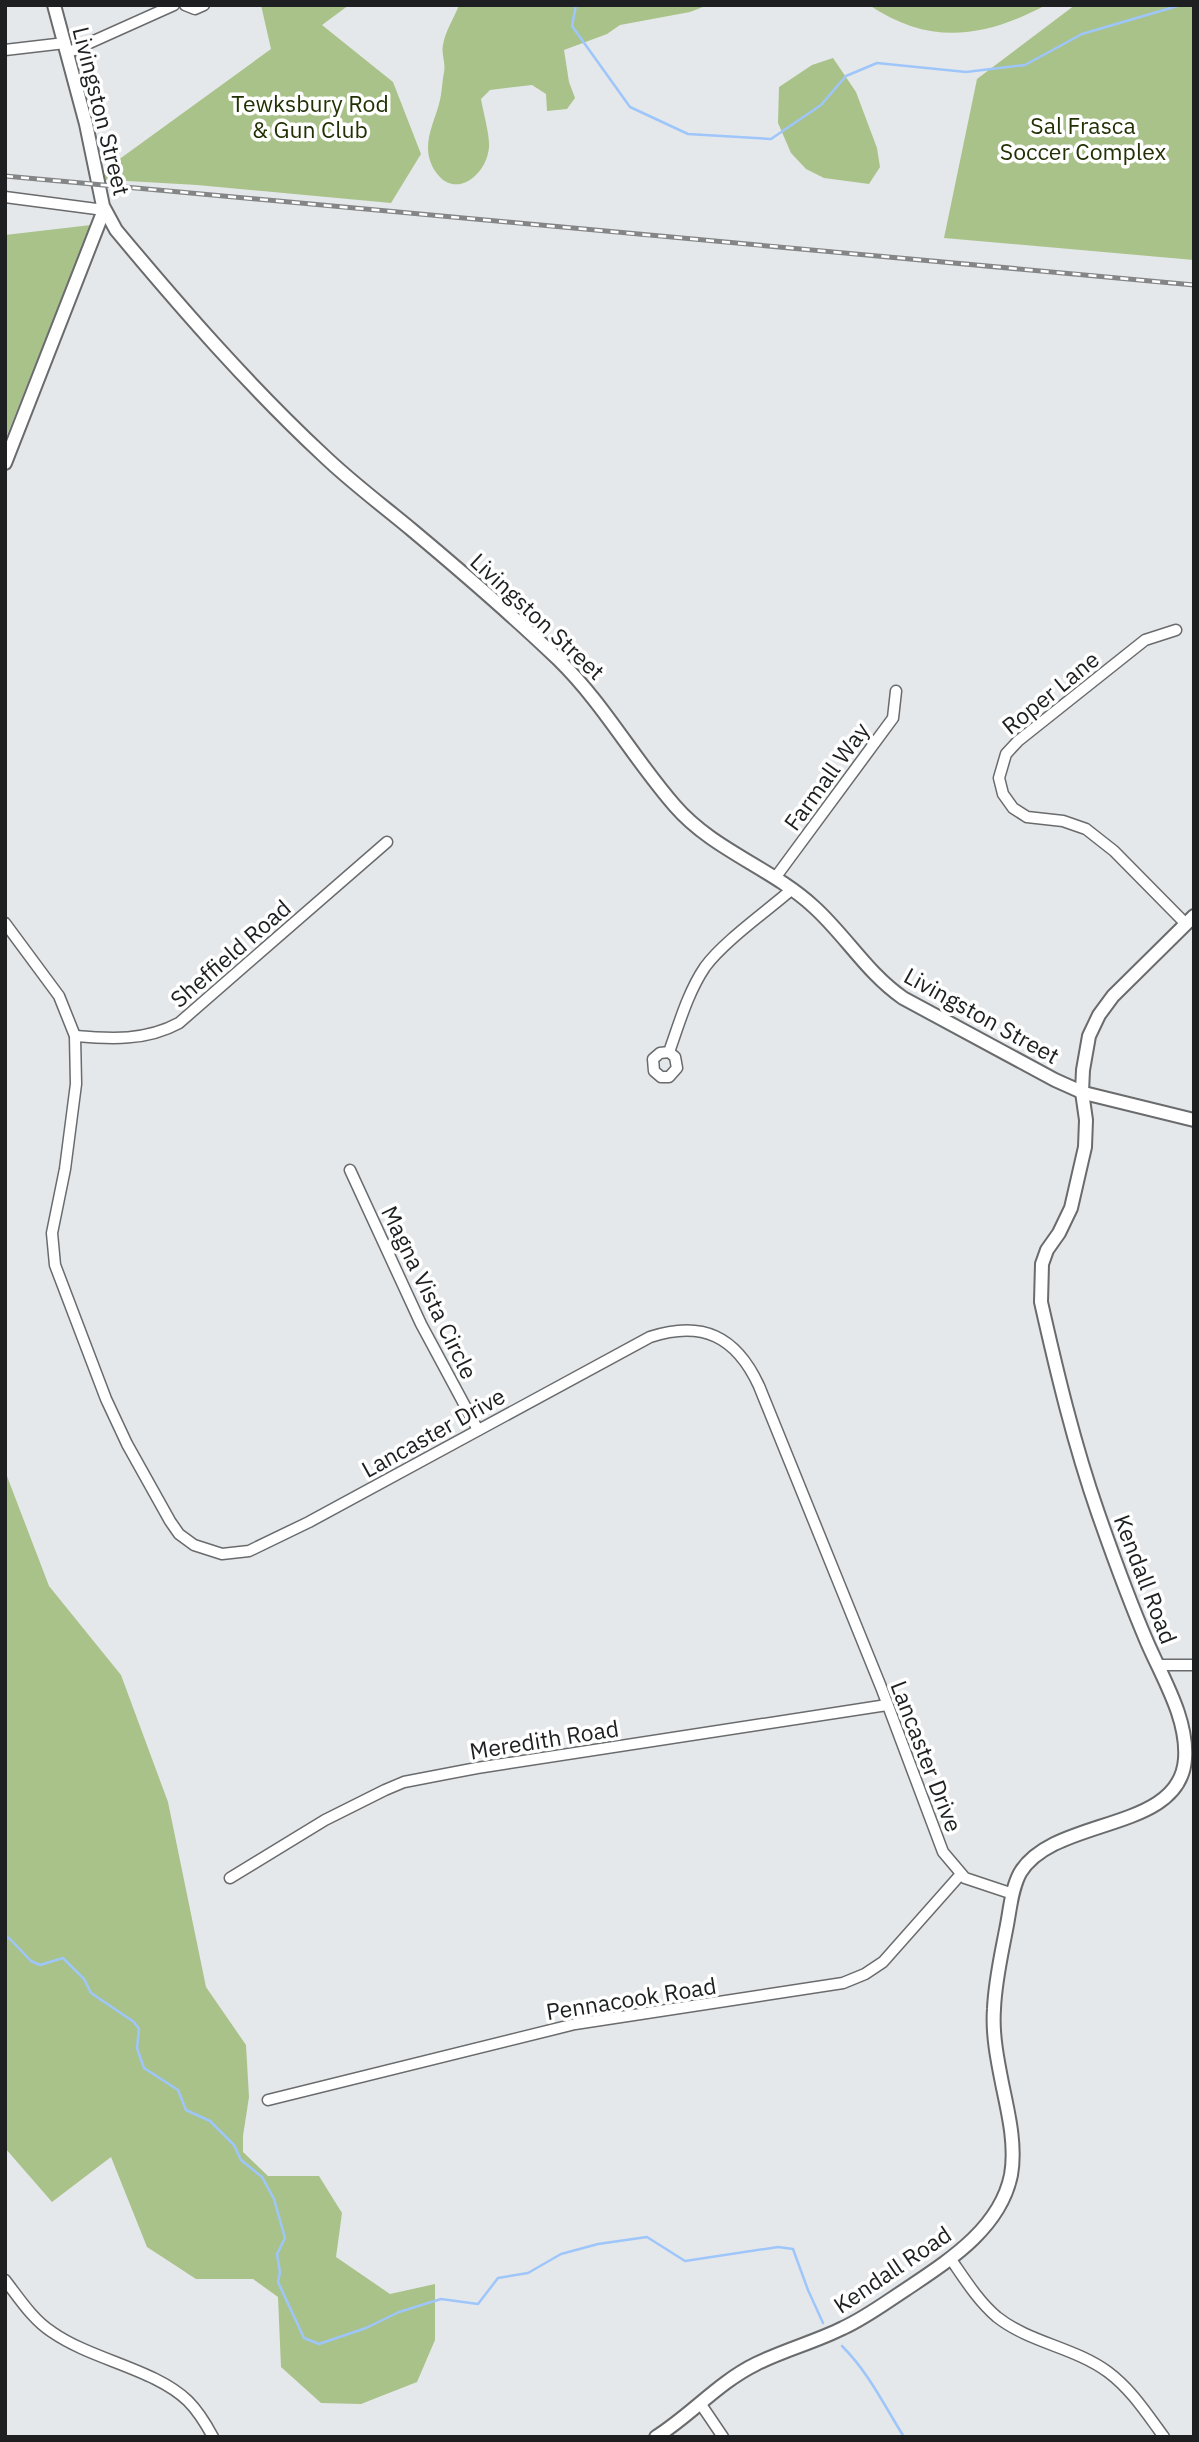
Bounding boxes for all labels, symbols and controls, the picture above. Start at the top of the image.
street label: Livingston Street [67,23,137,199]
park label: Tewksbury Rod & Gun Club [231,88,389,144]
park label: Sal Frasca Soccer Complex [1000,110,1167,166]
street label: Livingston Street [464,546,612,686]
street label: Roper Lane [995,644,1105,740]
street label: Farmall Way [777,715,876,836]
street label: Sheffield Road [164,892,296,1014]
street label: Livingston Street [899,960,1065,1070]
street label: Magna Vista Circle [375,1200,485,1384]
street label: Lancaster Drive [356,1380,510,1484]
street label: Kendall Road [1108,1510,1184,1648]
street label: Lancaster Drive [884,1676,970,1836]
street label: Meredith Road [467,1712,621,1766]
street label: Pennacook Road [544,1970,718,2026]
street label: Kendall Road [827,2219,957,2319]

